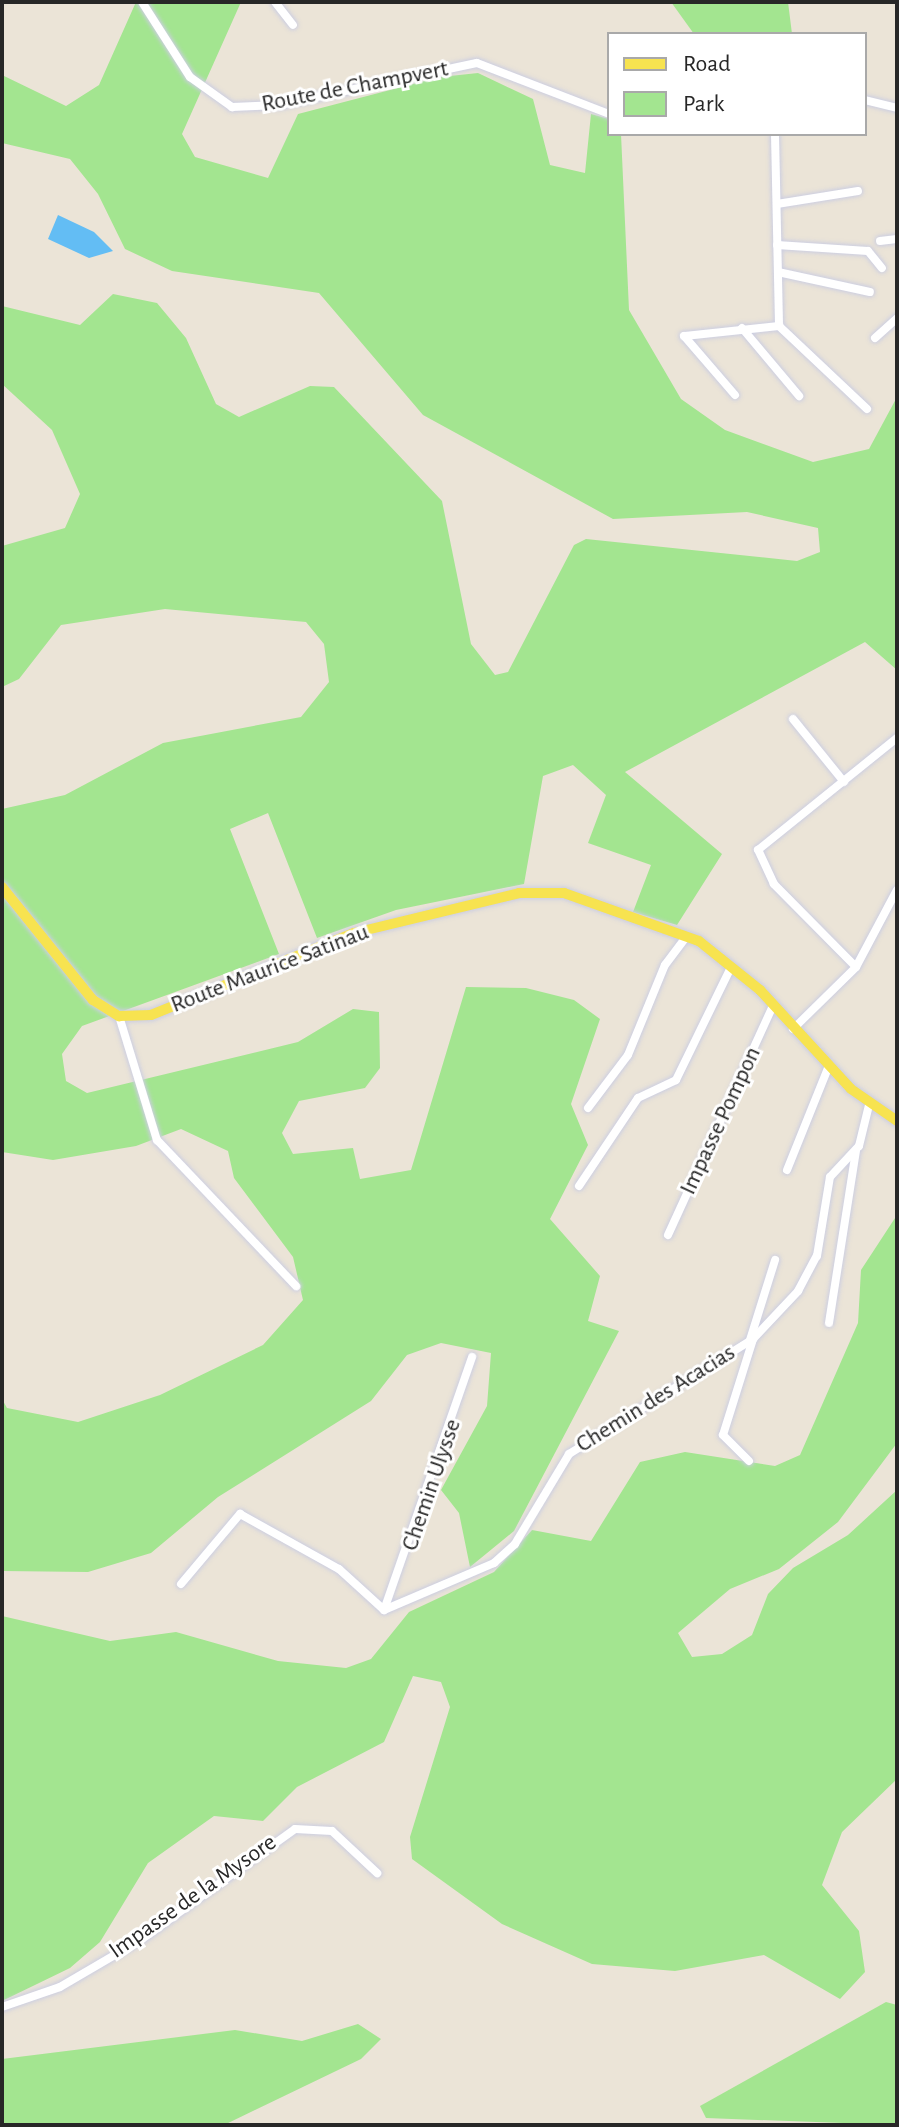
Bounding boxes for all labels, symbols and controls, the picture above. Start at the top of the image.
legend [607,32,867,136]
text: Road [683,52,731,76]
street label: Route de Champvert [259,55,451,119]
text: Park [683,92,724,116]
street label: Route Maurice Satinau [167,918,373,1020]
street label: Impasse Pompon [674,1042,768,1200]
street label: Chemin des Acacias [571,1339,741,1459]
street label: Chemin Ulysse [396,1415,468,1555]
street label: Impasse de la Mysore [104,1828,282,1966]

